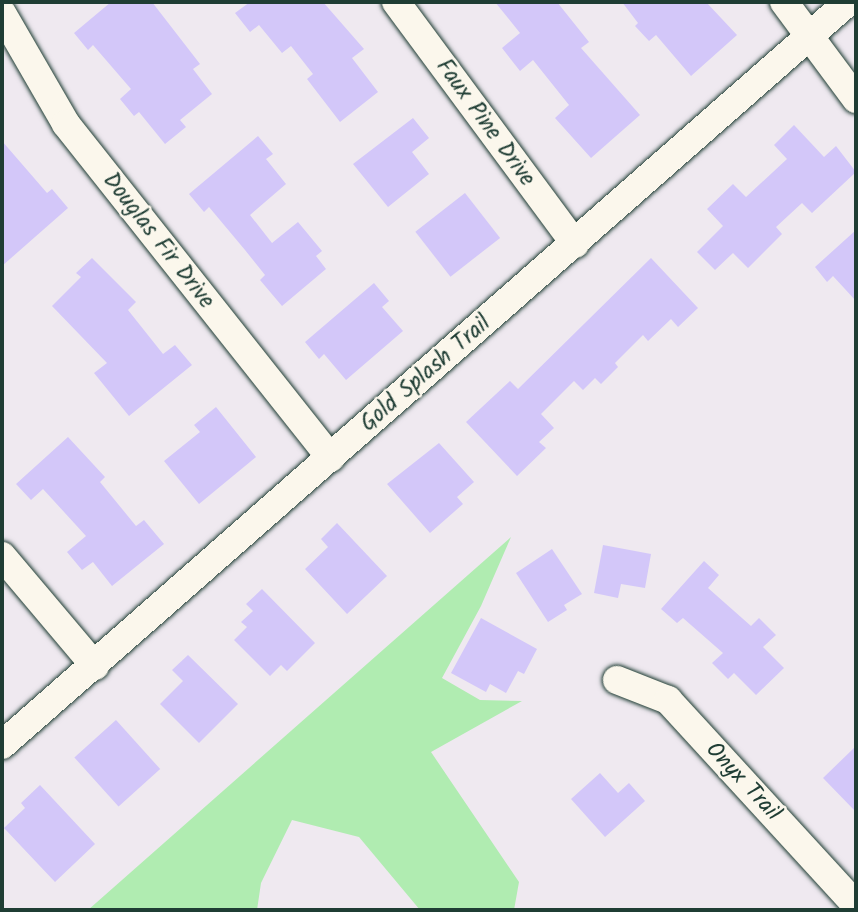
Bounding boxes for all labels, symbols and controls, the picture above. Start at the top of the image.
street label: Faux Pine Drive [430,54,540,192]
street label: Douglas Fir Drive [96,167,220,315]
street label: Gold Splash Trail [355,310,497,438]
street label: Onyx Trail [699,737,787,827]

